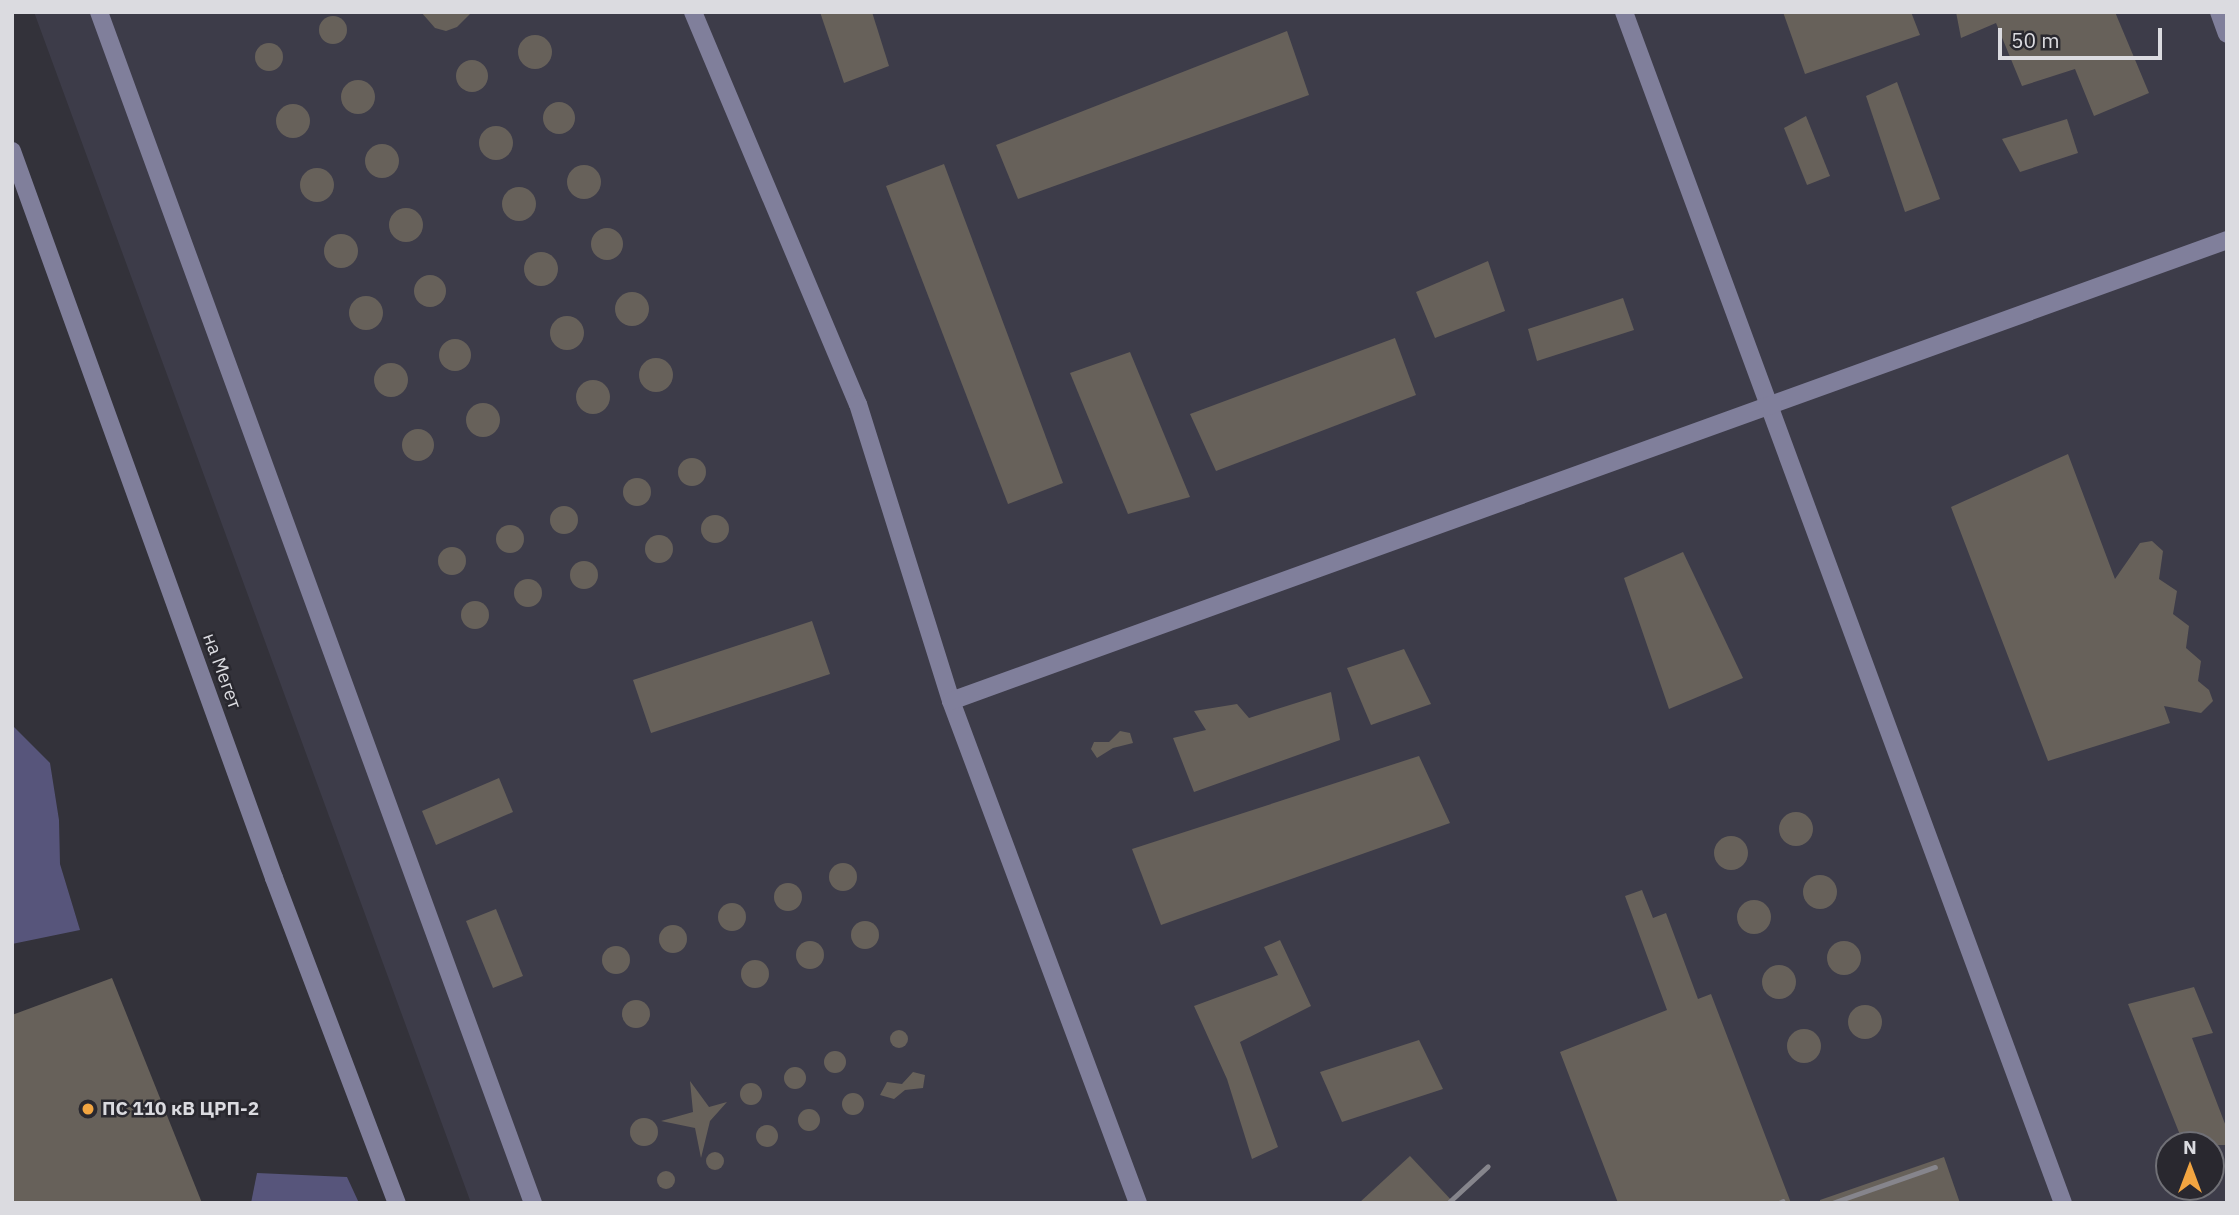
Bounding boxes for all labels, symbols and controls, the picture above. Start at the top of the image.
scale bar [2001,14,2166,58]
text: 50 m [2011,26,2060,54]
street label: на Мегет [198,630,246,712]
place label: ПС 110 кВ ЦРП-2 [102,1098,259,1120]
marker: ПС 110 кВ ЦРП-2 [80,1101,96,1117]
north arrow [2155,1131,2225,1201]
text: N [2183,1135,2197,1159]

